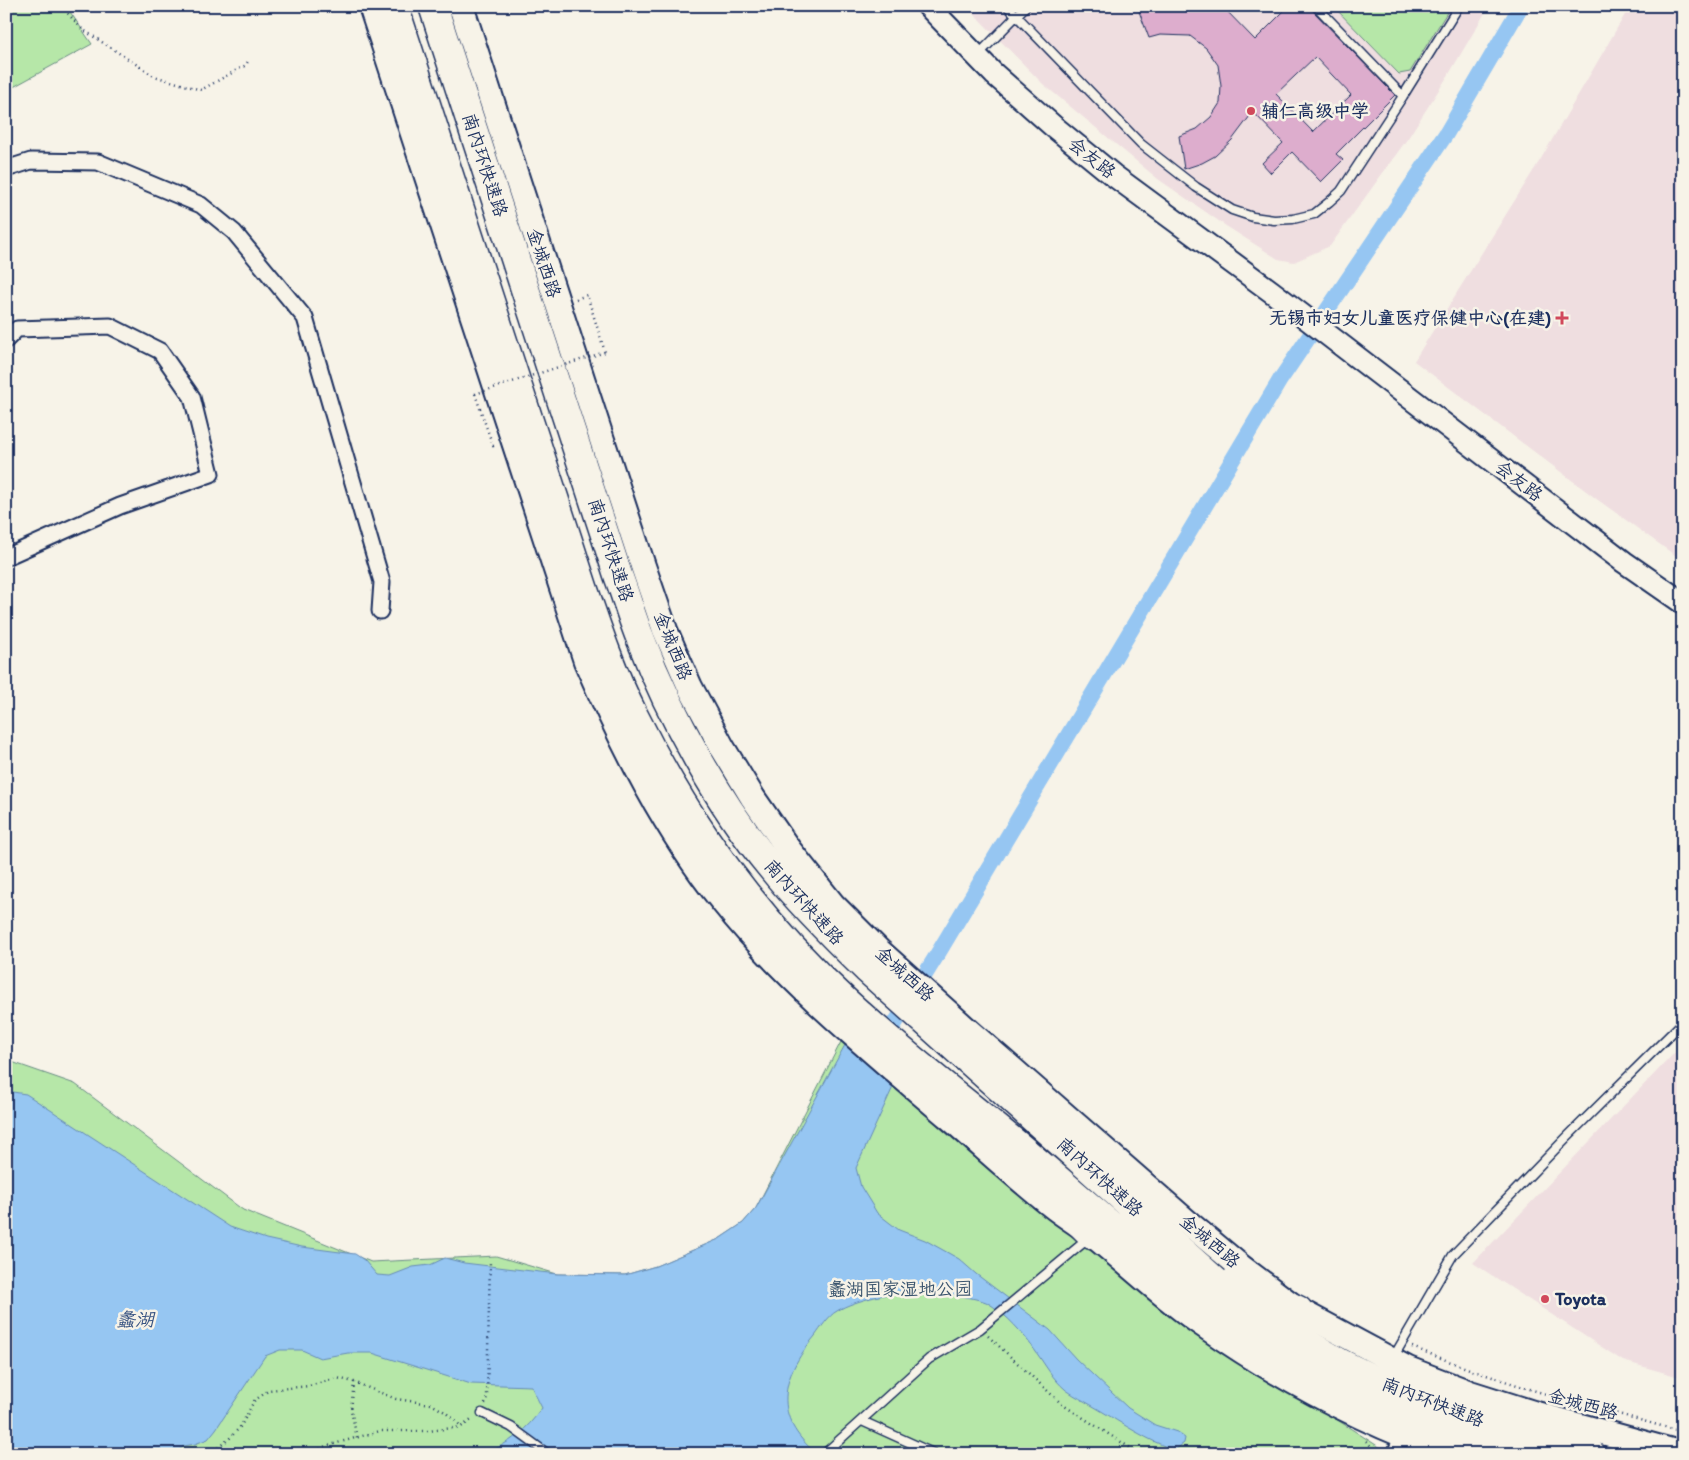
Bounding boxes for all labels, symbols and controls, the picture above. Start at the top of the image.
place label: 辅仁高级中学 [1261,100,1369,122]
marker: 辅仁高级中学 [1245,105,1257,117]
street label: 南内环快速路 [458,110,512,220]
street label: 会友路 [1064,133,1120,183]
street label: 金城西路 [522,225,566,301]
place label: 无锡市妇女儿童医疗保健中心(在建) [1269,307,1551,329]
marker: 无锡市妇女儿童医疗保健中心(在建) [1555,311,1569,325]
street label: 会友路 [1491,456,1547,506]
street label: 南内环快速路 [584,495,638,605]
street label: 金城西路 [649,609,697,683]
street label: 南内环快速路 [760,855,848,949]
street label: 金城西路 [871,942,939,1006]
street label: 南内环快速路 [1053,1133,1147,1221]
street label: 金城西路 [1175,1209,1245,1273]
park label: 蠡湖国家湿地公园 [828,1278,972,1300]
place label: Toyota [1554,1288,1607,1310]
marker: Toyota [1539,1293,1551,1305]
water label: 蠡湖 [116,1308,156,1331]
street label: 南内环快速路 [1379,1372,1487,1432]
street label: 金城西路 [1545,1384,1621,1424]

